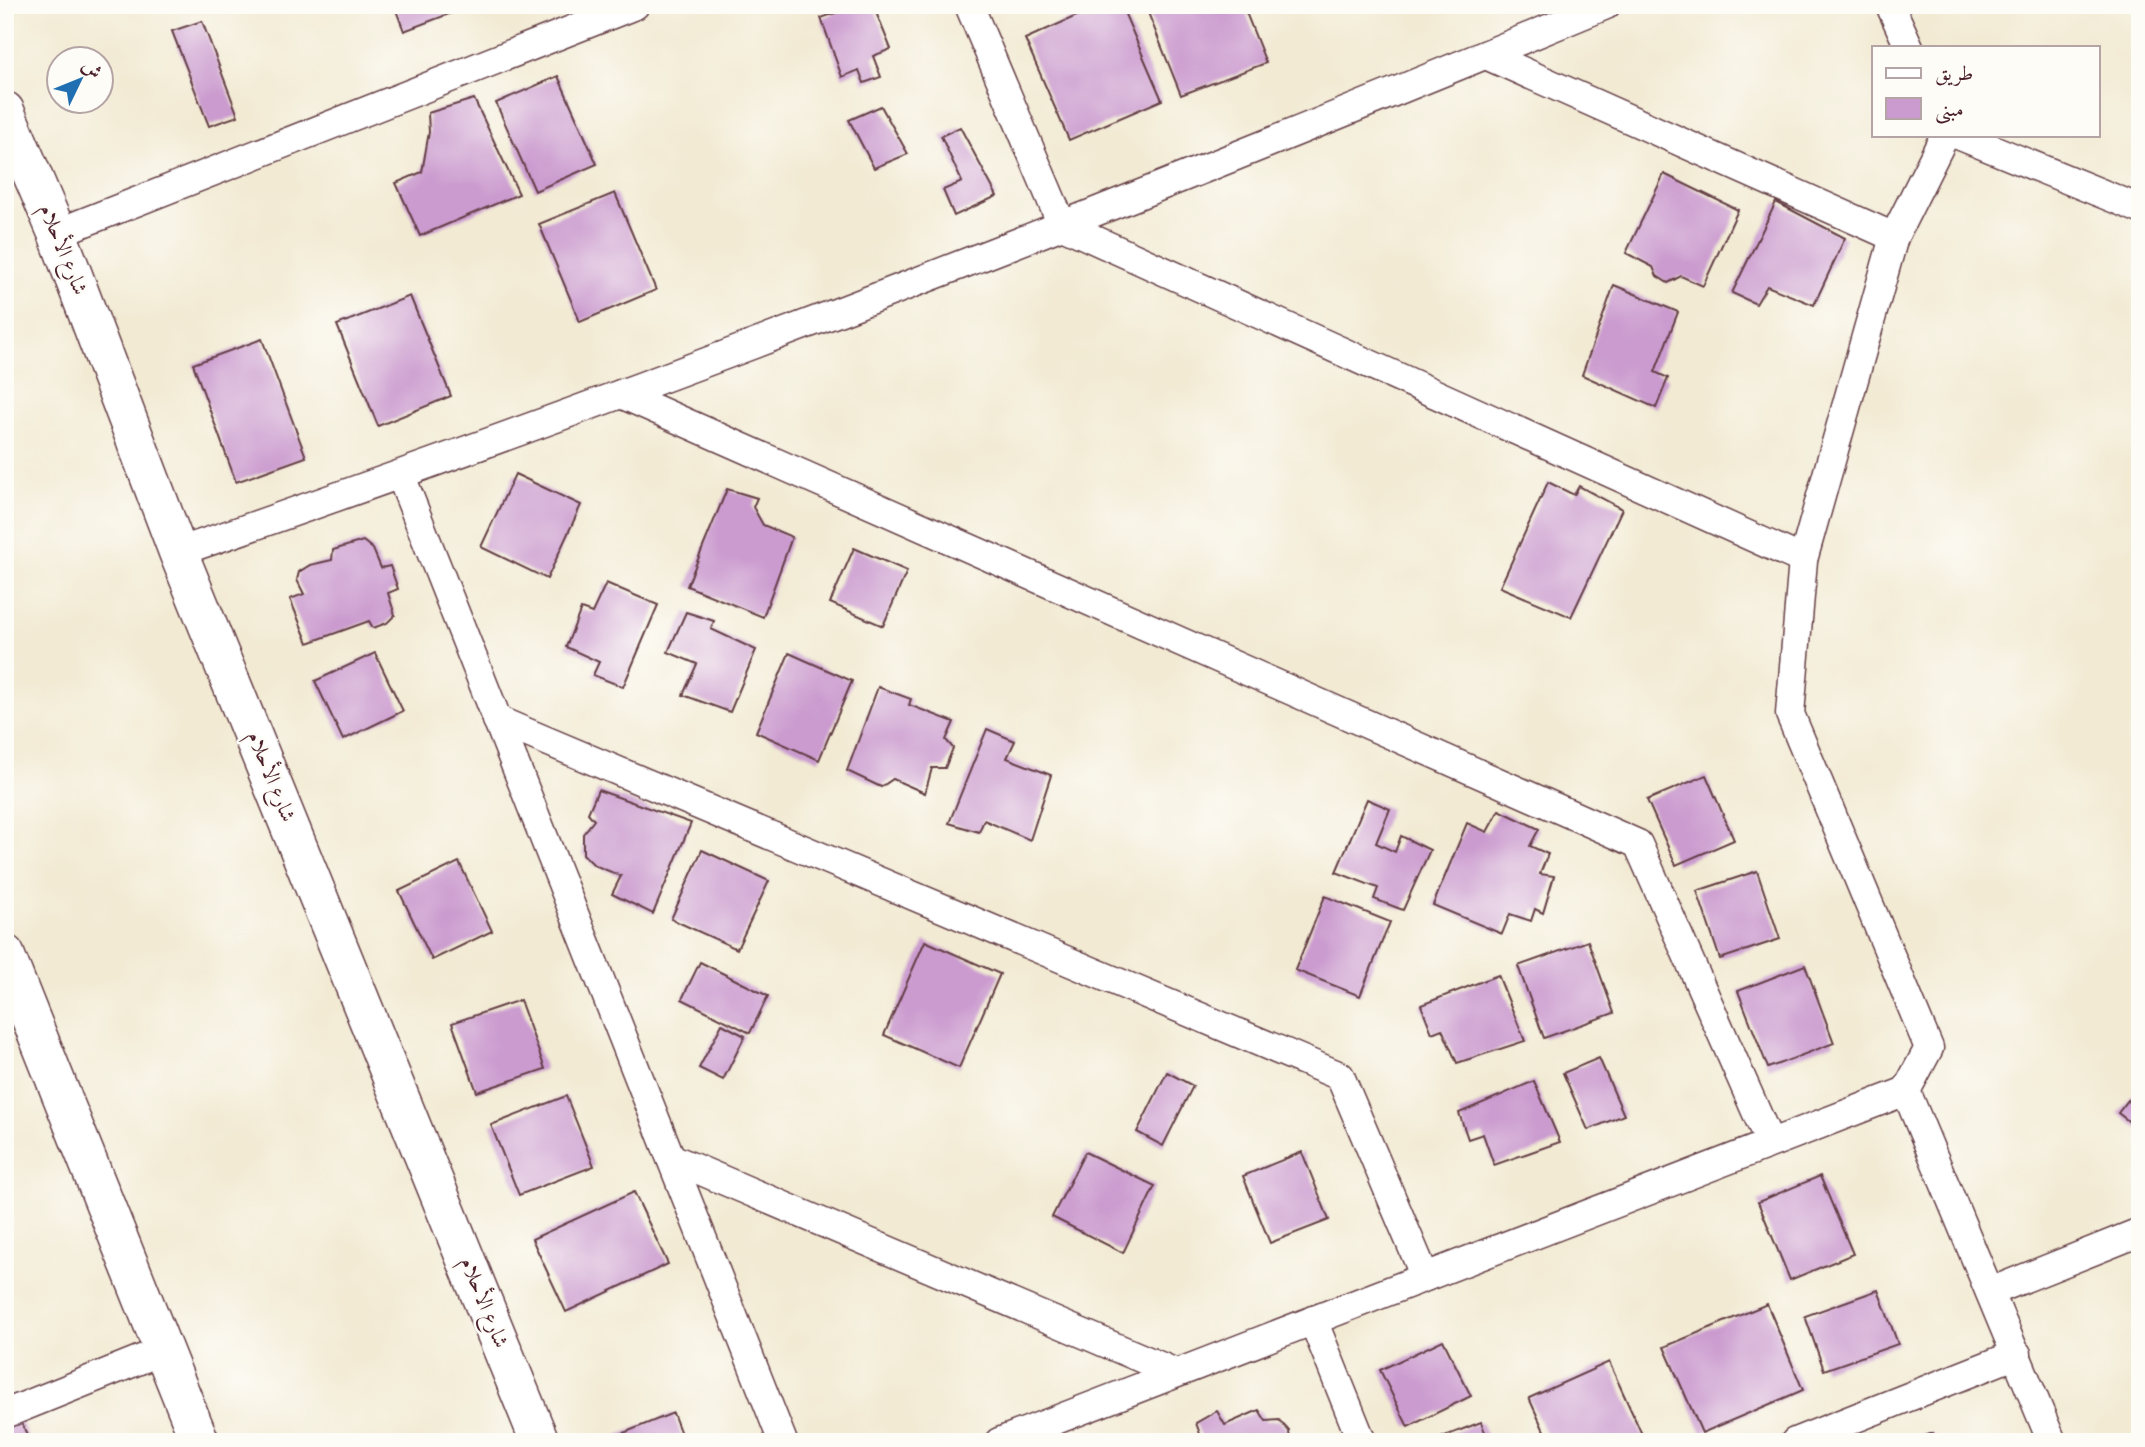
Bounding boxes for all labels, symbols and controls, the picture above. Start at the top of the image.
north arrow [46,46,116,116]
legend [1872,46,2100,136]
text: ش [74,54,107,86]
text: طريق [1935,60,1973,90]
text: مبنى [1935,96,1964,126]
street label: شارع الأحلام [29,199,96,300]
street label: شارع الأحلام [237,726,304,827]
street label: شارع الأحلام [450,1252,517,1353]

